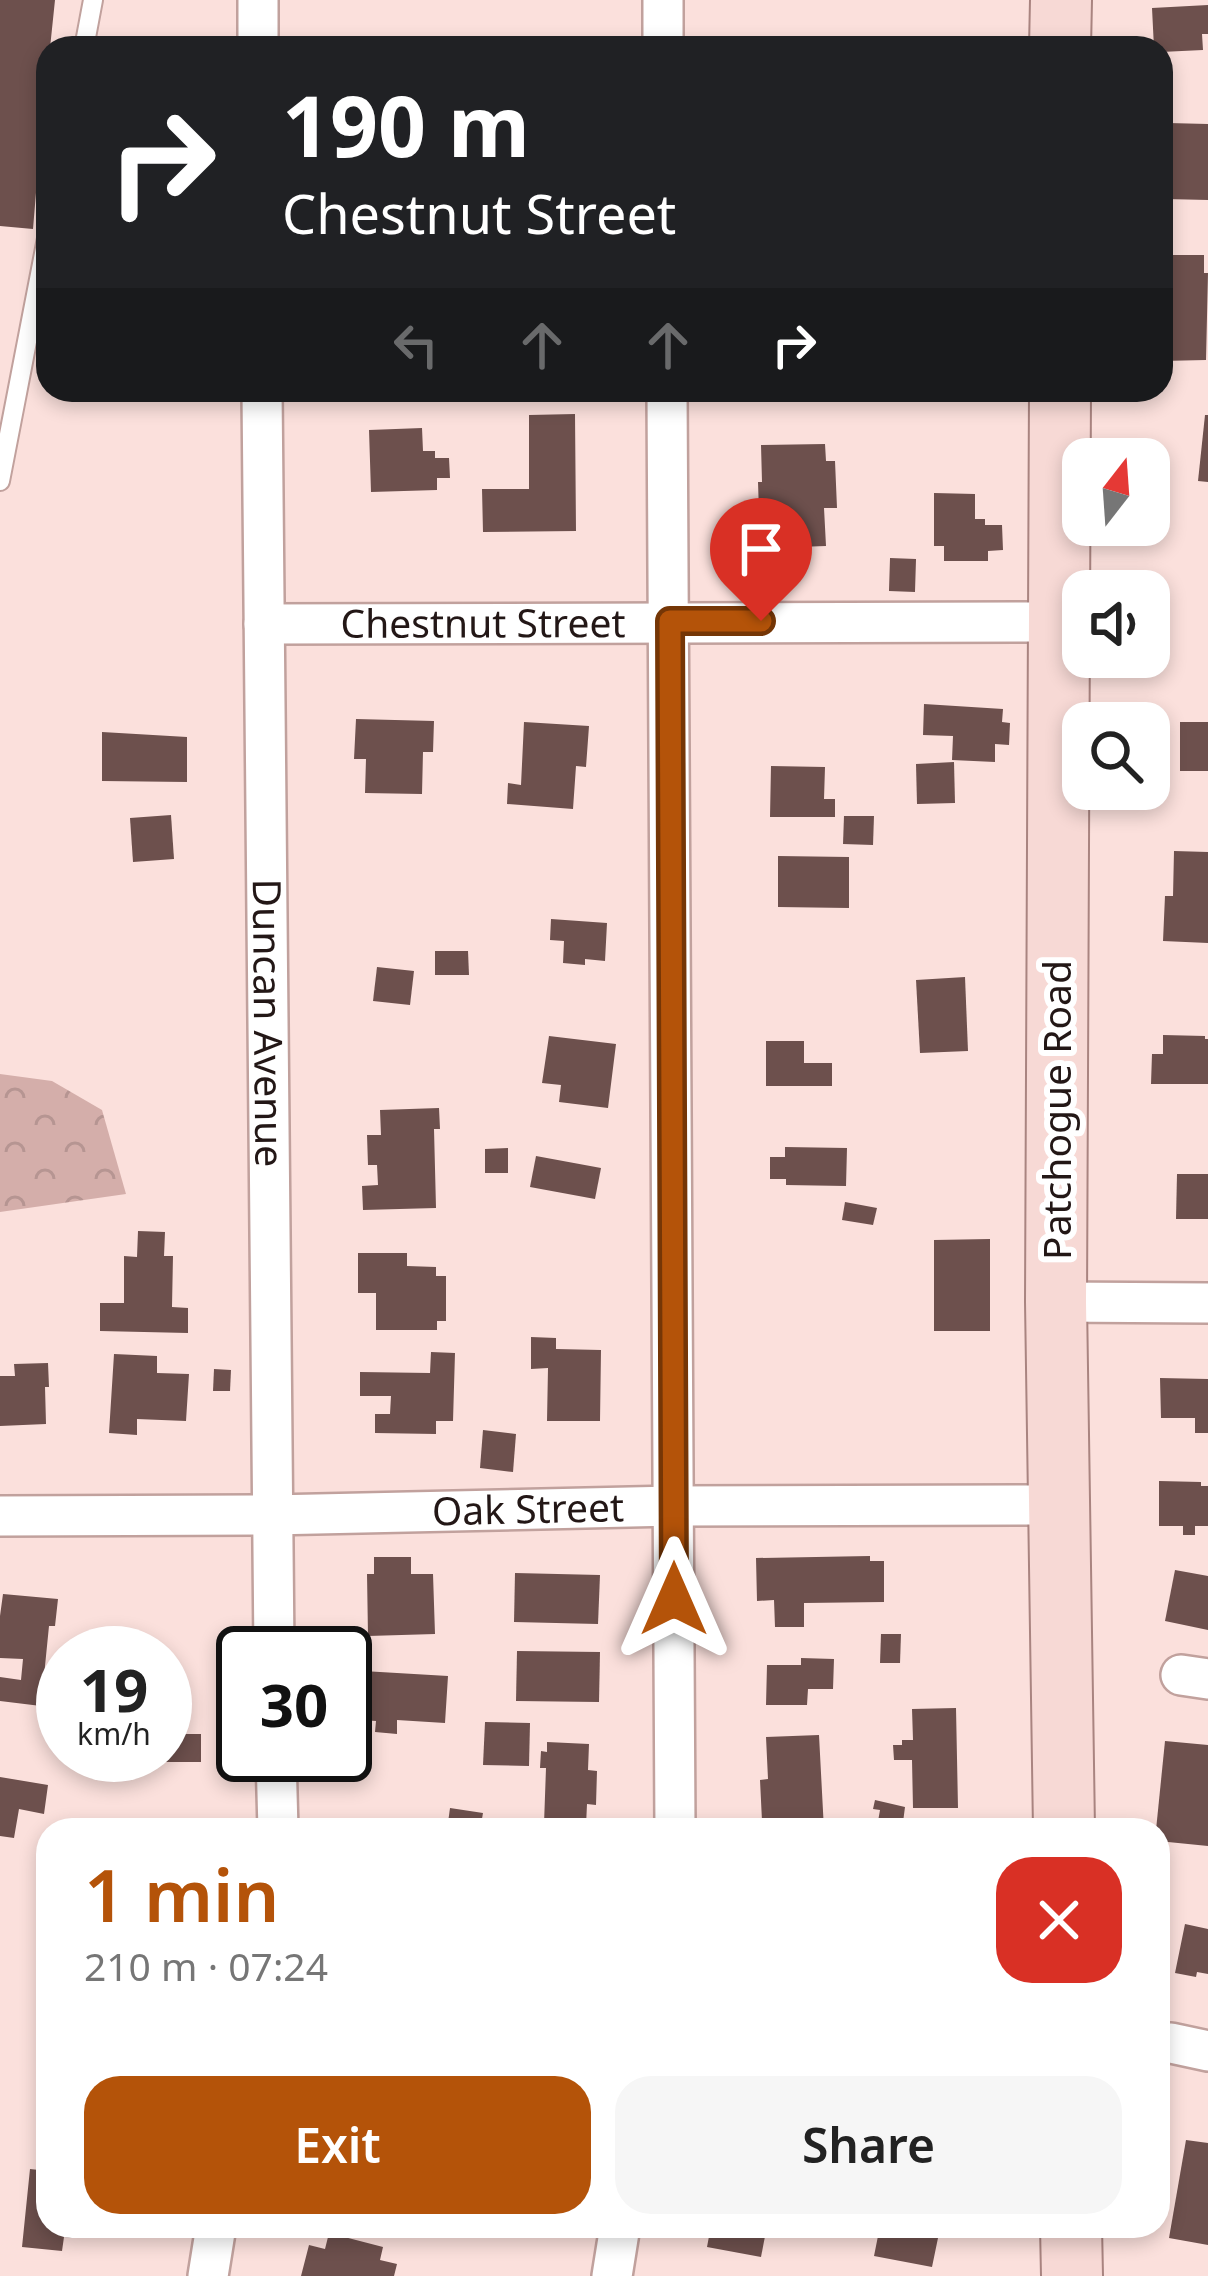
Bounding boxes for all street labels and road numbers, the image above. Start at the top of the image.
street label: Chestnut Street [340,595,626,649]
street label: Duncan Avenue [242,878,297,1167]
street label: Patchogue Road [1029,960,1082,1260]
street label: Oak Street [431,1479,625,1536]

